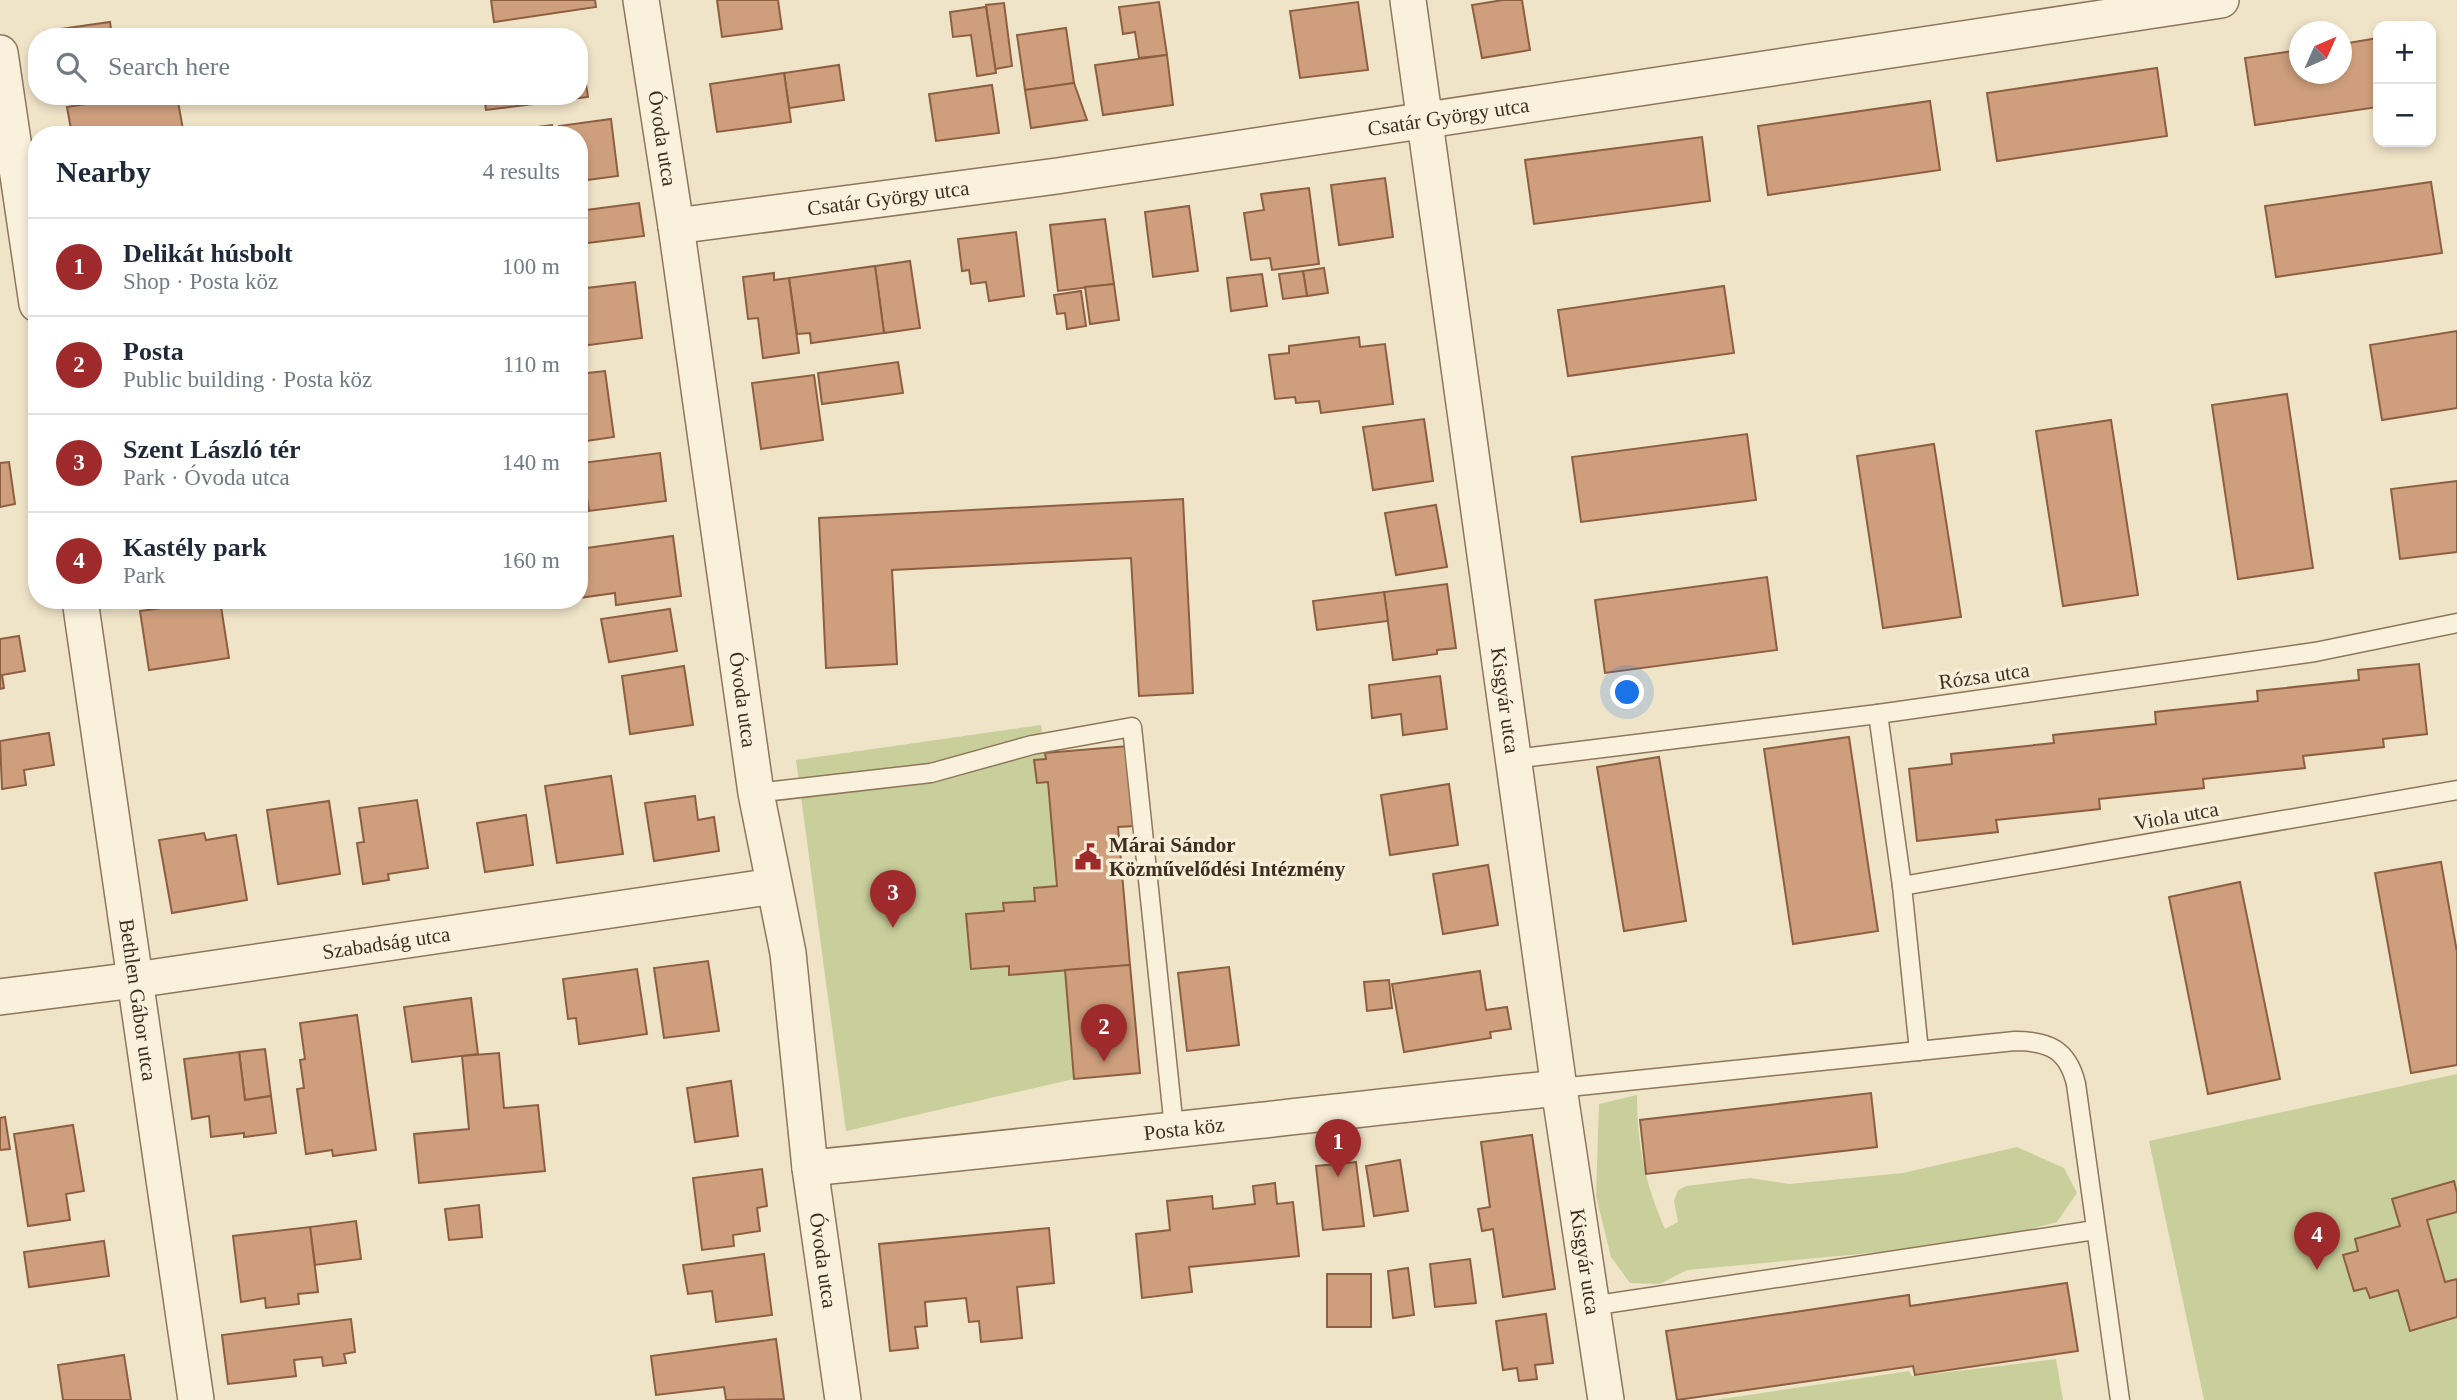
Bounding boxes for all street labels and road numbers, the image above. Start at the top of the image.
street label: Óvoda utca [643,89,682,188]
street label: Csatár György utca [1366,93,1531,141]
street label: Csatár György utca [806,176,971,221]
street label: Kisgyár utca [1486,646,1525,755]
street label: Óvoda utca [724,650,762,750]
street label: Rózsa utca [1937,658,2032,694]
street label: Viola utca [2132,797,2221,835]
street label: Bethlen Gábor utca [114,917,162,1083]
street label: Szabadság utca [321,922,452,964]
street label: Posta köz [1142,1112,1226,1145]
street label: Kisgyár utca [1565,1207,1605,1317]
street label: Óvoda utca [804,1211,842,1310]

